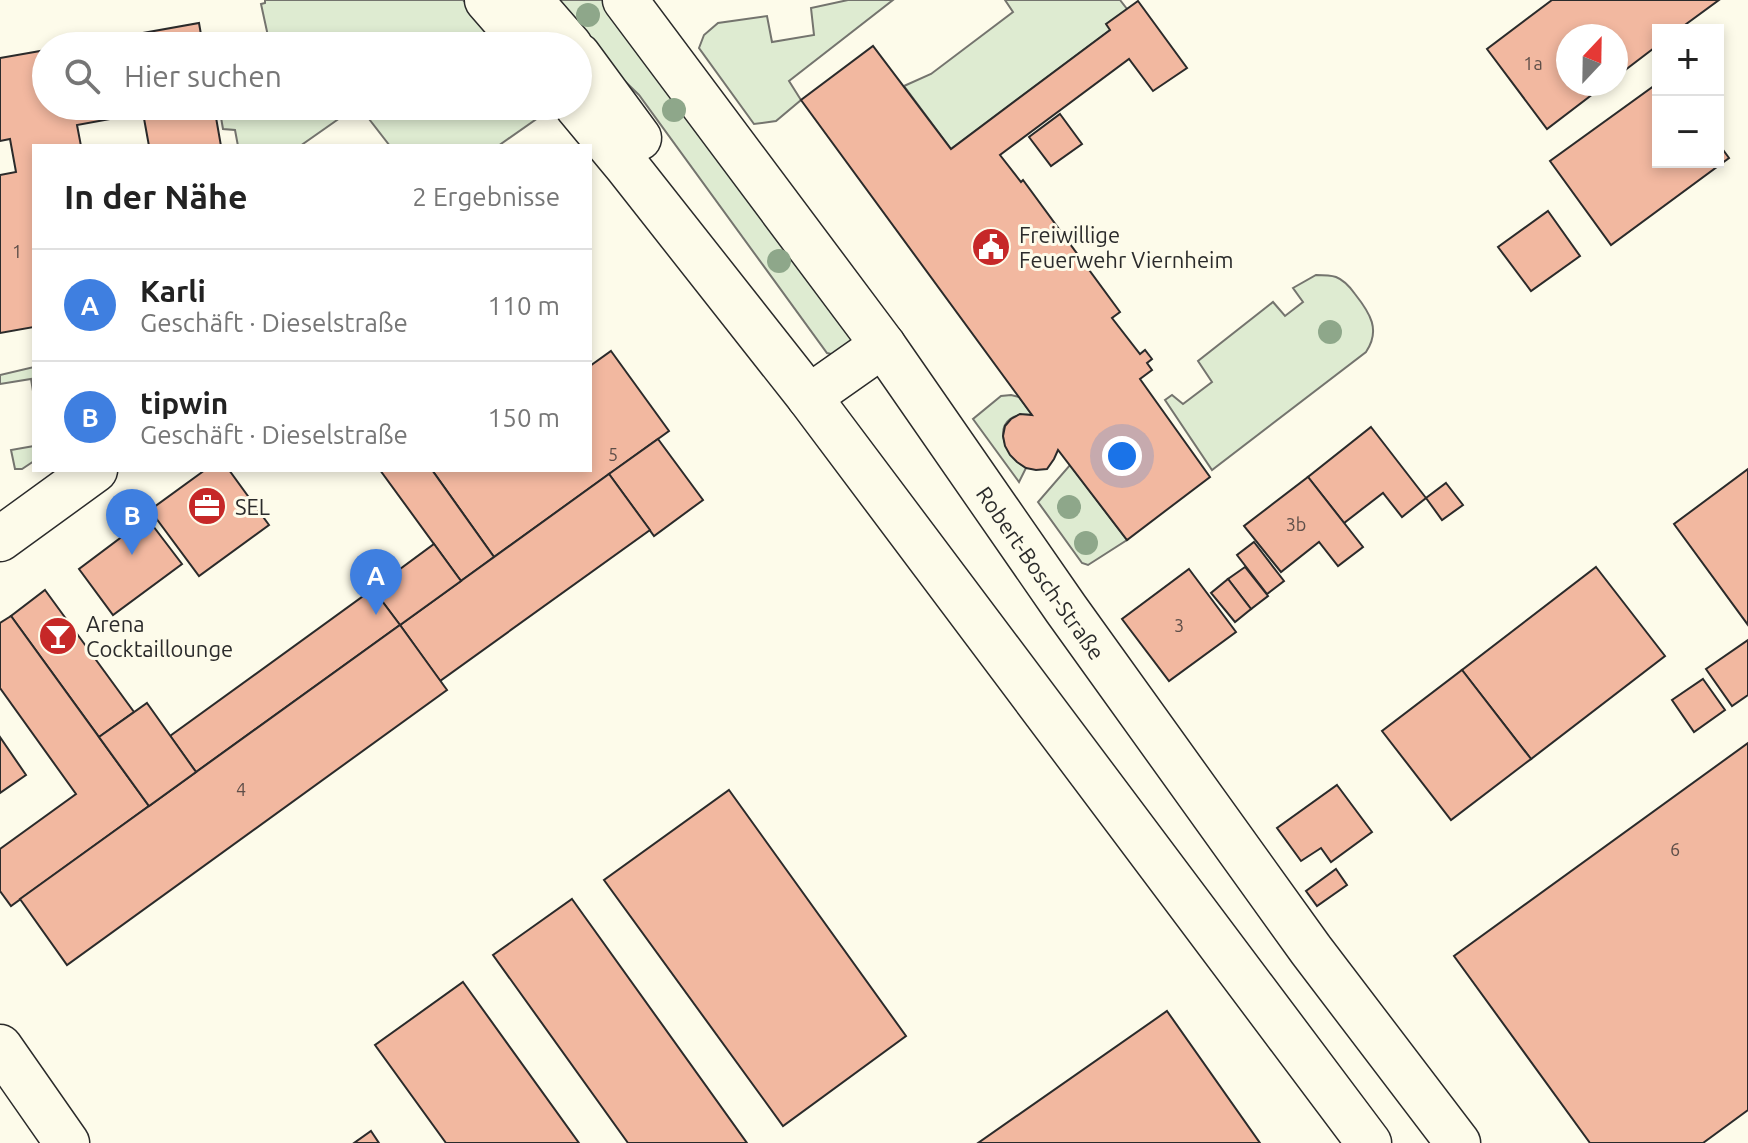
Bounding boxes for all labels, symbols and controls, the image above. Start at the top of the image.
north arrow [1556,24,1628,96]
map controls [1652,24,1724,168]
button: + [1652,24,1724,96]
search box [32,32,592,120]
house number: 1a [1523,53,1543,73]
icon: search [60,54,104,98]
text: Hier suchen [124,59,282,93]
button: − [1652,96,1724,168]
text: In der Nähe [64,177,247,215]
text: 2 Ergebnisse [412,182,560,211]
place label: Freiwillige Feuerwehr Viernheim [1019,222,1233,272]
public building icon: Freiwillige Feuerwehr Viernheim [970,226,1012,268]
house number: 1 [12,241,22,261]
text: Karli [140,274,206,308]
text: A [81,291,99,320]
text: 110 m [488,291,560,320]
text: Geschäft · Dieselstraße [140,308,408,337]
text: tipwin [140,386,228,420]
text: B [81,403,99,432]
text: 150 m [488,403,560,432]
text: Geschäft · Dieselstraße [140,420,408,449]
your location [1102,436,1142,476]
house number: 5 [608,444,618,464]
street label: Robert-Bosch-Straße [972,481,1110,664]
office icon: SEL [186,485,228,527]
pin: B [106,489,158,555]
place label: SEL [235,494,270,519]
house number: 3b [1286,514,1306,534]
pin: A [350,549,402,615]
place label: Arena Cocktaillounge [86,611,233,661]
bar icon: Arena Cocktaillounge [37,615,79,657]
house number: 3 [1174,615,1184,635]
house number: 4 [236,779,246,799]
house number: 6 [1670,839,1680,859]

